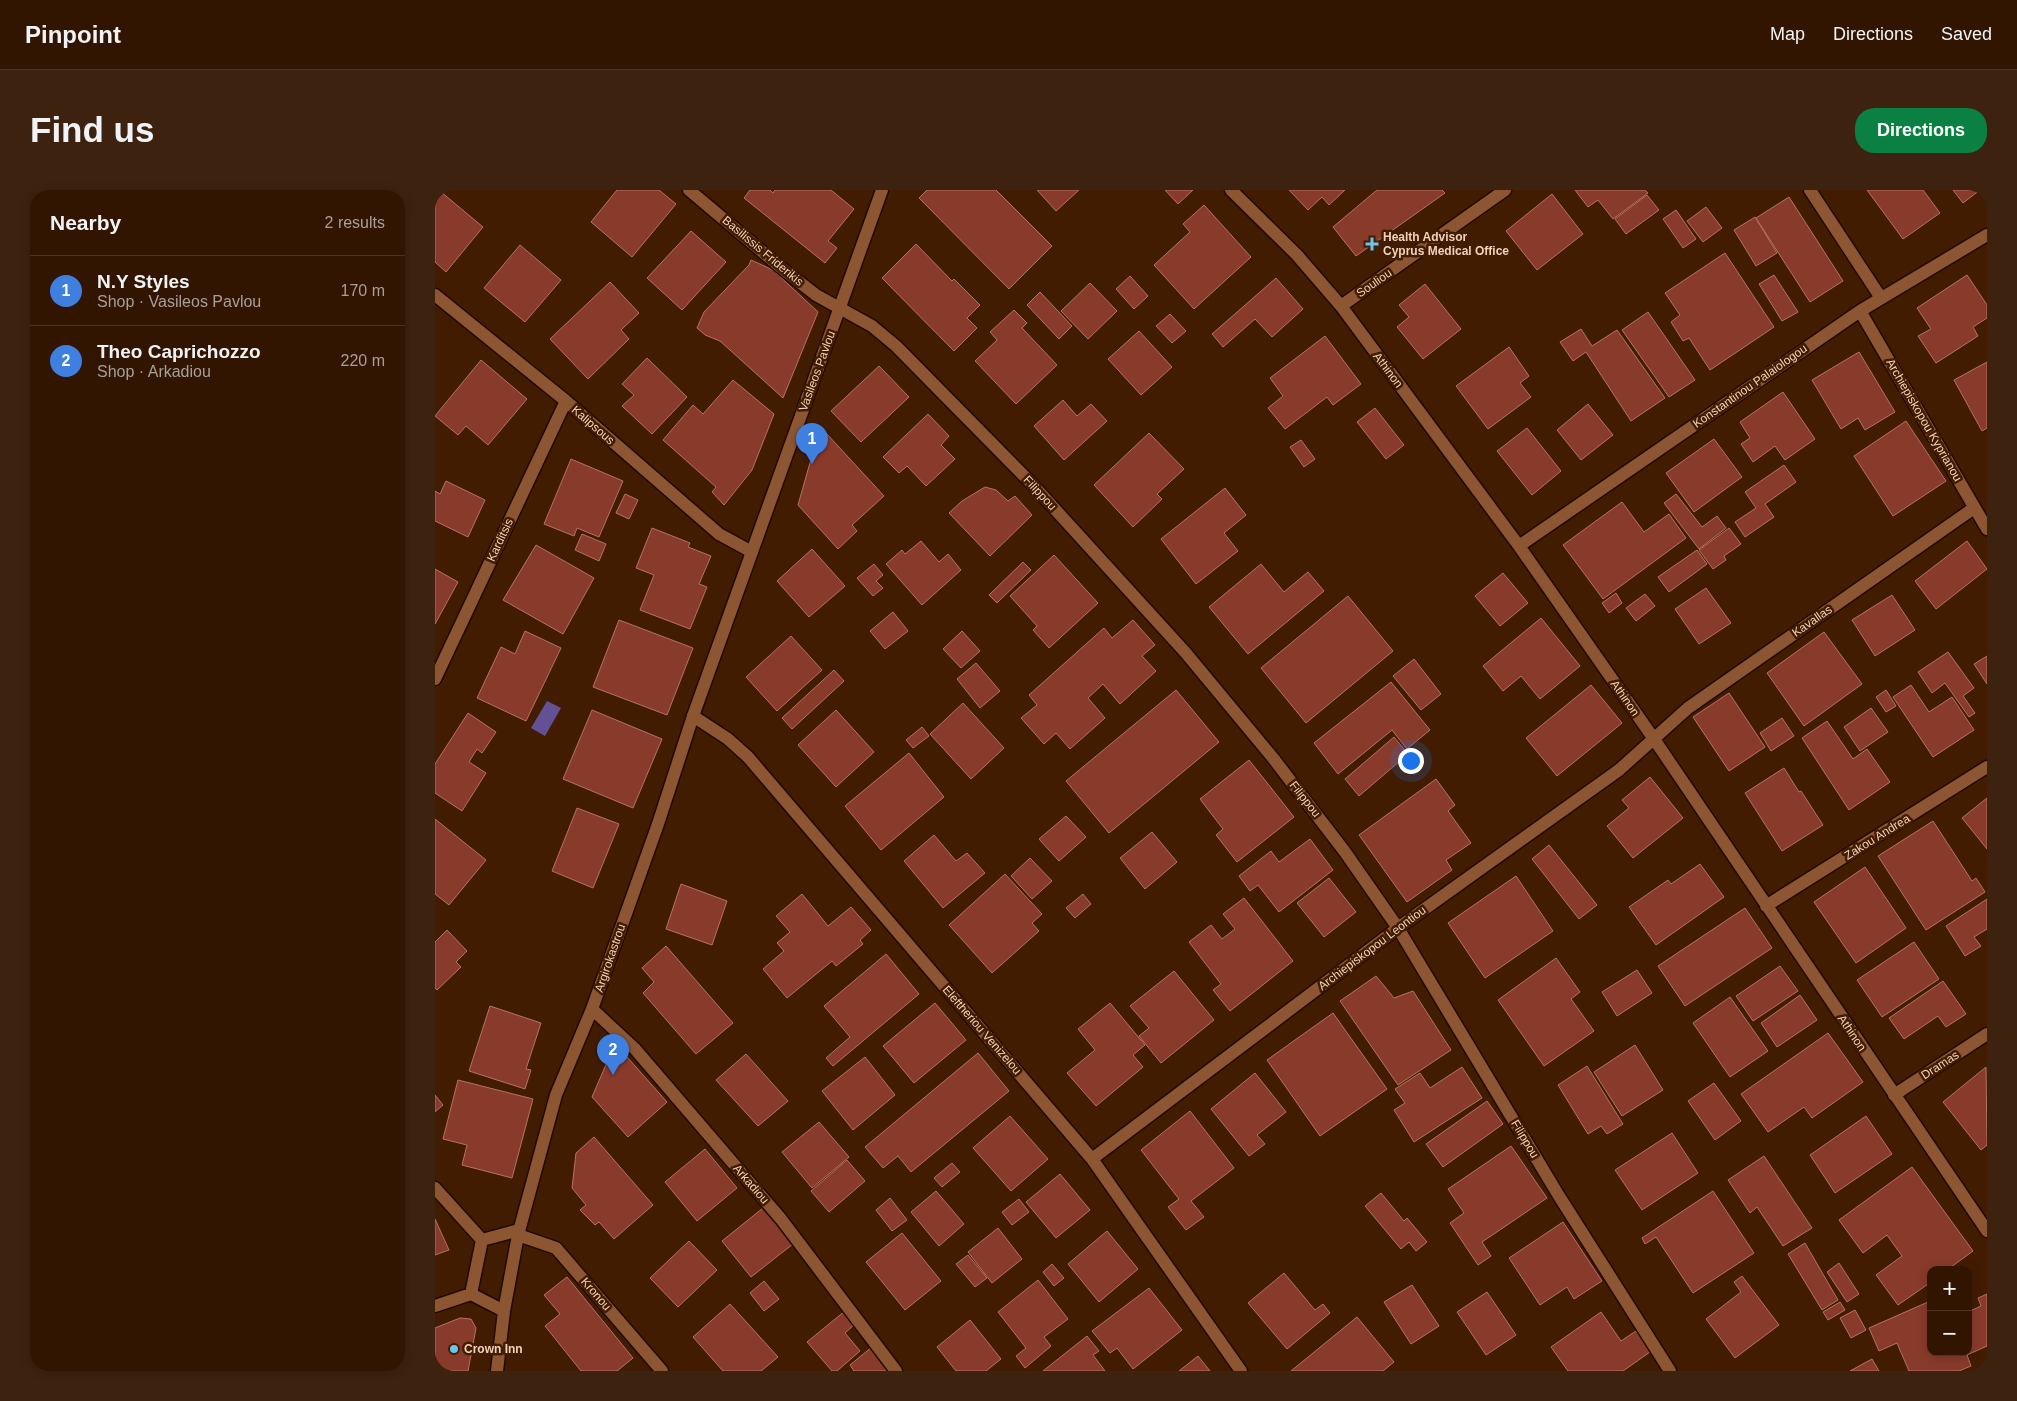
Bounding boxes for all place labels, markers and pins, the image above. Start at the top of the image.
place label: Health Advisor Cyprus Medical Office [1383,230,1509,258]
marker: Health Advisor Cyprus Medical Office [1365,237,1379,251]
pin: 1 [796,423,828,464]
pin: 2 [597,1034,629,1075]
place label: Crown Inn [464,1342,523,1356]
marker: Crown Inn [448,1343,460,1355]

